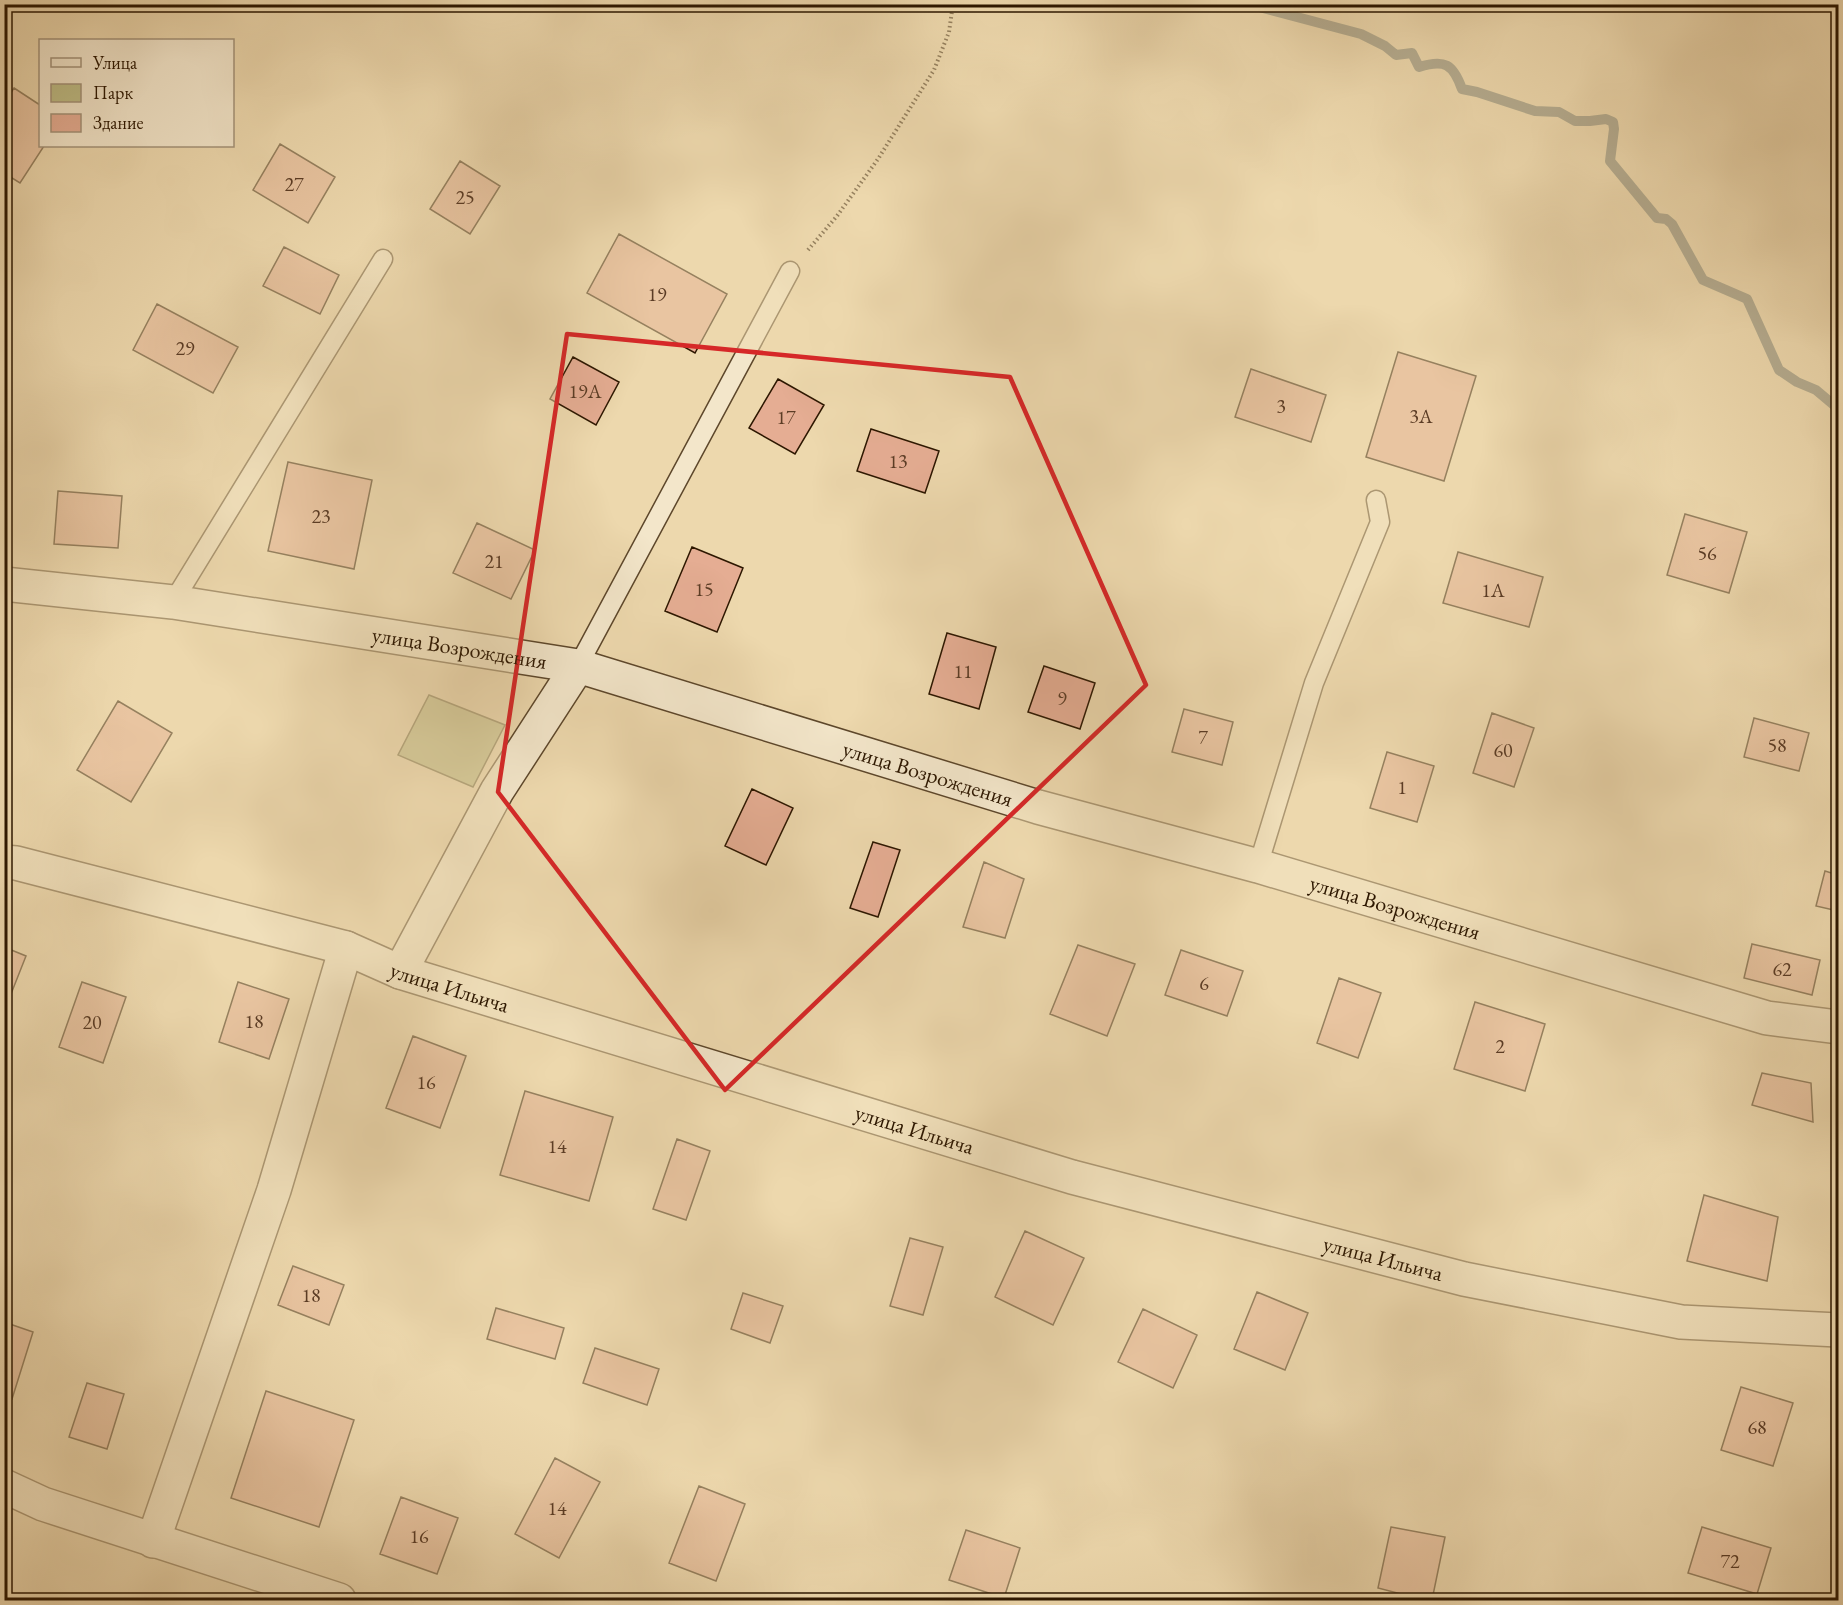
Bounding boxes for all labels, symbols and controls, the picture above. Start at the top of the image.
legend [39,39,234,147]
text: Улица [92,51,138,74]
text: Парк [93,81,133,104]
text: Здание [93,111,143,134]
house number: 27 [284,171,304,197]
house number: 25 [455,184,475,210]
house number: 19 [647,281,667,307]
house number: 29 [175,335,195,361]
house number: 19А [568,378,602,404]
house number: 3 [1276,393,1286,419]
house number: 3А [1409,403,1433,429]
house number: 17 [776,404,796,430]
house number: 13 [888,448,908,474]
house number: 23 [311,503,331,529]
house number: 56 [1697,540,1717,566]
house number: 21 [484,548,504,574]
house number: 15 [694,576,714,602]
house number: 1А [1481,577,1505,603]
street label: улица Возрождения [370,620,549,676]
house number: 11 [953,658,973,684]
house number: 9 [1057,685,1067,711]
house number: 7 [1198,724,1208,750]
house number: 58 [1767,732,1787,758]
street label: улица Возрождения [839,734,1017,814]
house number: 60 [1493,737,1513,763]
house number: 1 [1397,774,1407,800]
street label: улица Возрождения [1306,868,1484,947]
street label: улица Ильича [385,955,513,1020]
house number: 62 [1772,956,1792,982]
house number: 6 [1199,970,1209,996]
house number: 18 [244,1008,264,1034]
house number: 20 [82,1009,102,1035]
house number: 2 [1495,1033,1505,1059]
house number: 16 [416,1069,436,1095]
street label: улица Ильича [852,1098,978,1161]
house number: 14 [547,1133,567,1159]
street label: улица Ильича [1320,1229,1446,1288]
house number: 18 [301,1282,321,1308]
house number: 68 [1747,1414,1767,1440]
house number: 14 [547,1495,567,1521]
house number: 16 [409,1523,429,1549]
house number: 72 [1720,1548,1740,1574]

